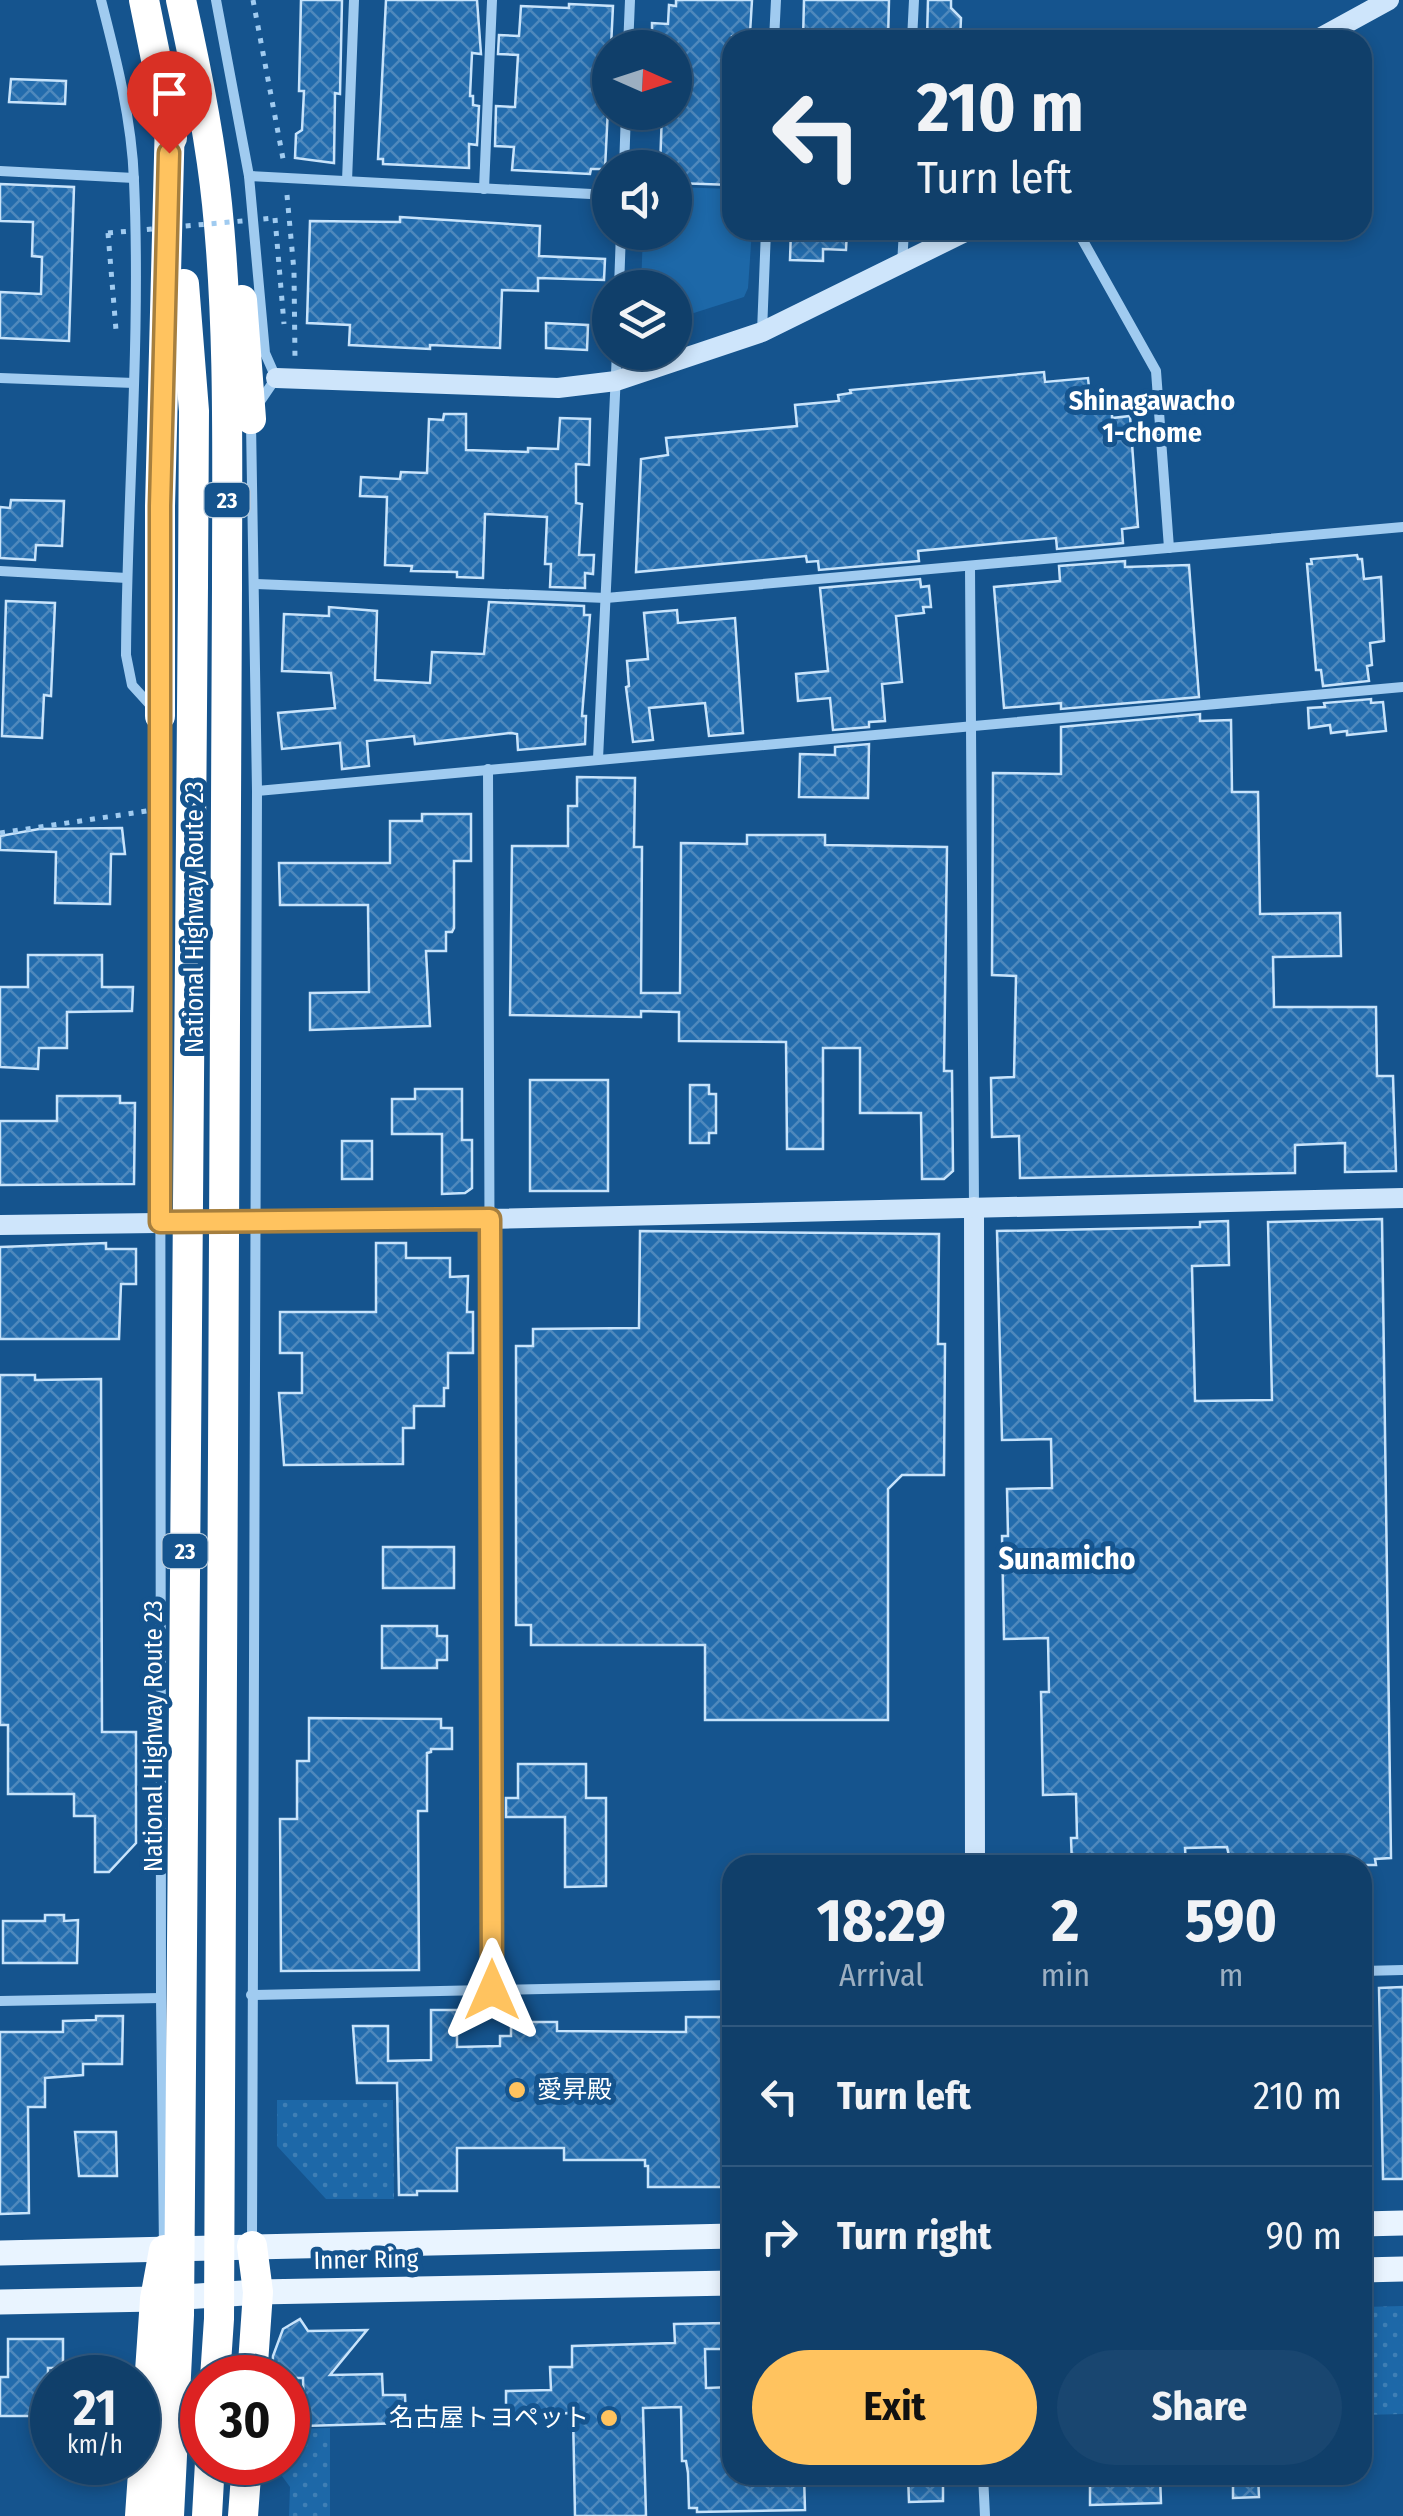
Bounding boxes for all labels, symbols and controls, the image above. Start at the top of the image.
north arrow [592,30,692,130]
map controls [592,30,692,370]
pin [127,51,212,154]
icon: arrive [142,66,197,121]
text: 210 m [917,66,1084,150]
icon: left [752,70,882,200]
button: sound [592,150,692,250]
text: Turn left [917,151,1072,205]
button: layers [592,270,692,370]
district label: Shinagawacho 1-chome [1069,384,1235,449]
road number: 23 [204,483,250,517]
street label: National Highway Route 23 [180,781,210,1053]
road number: 23 [162,1534,208,1568]
district label: Sunamicho [998,1541,1136,1577]
street label: National Highway Route 23 [139,1600,169,1872]
text: 18:29 [817,1885,946,1957]
text: 2 [1052,1885,1079,1957]
text: 590 [1185,1885,1277,1957]
position arrow [440,1938,544,2042]
text: Arrival [839,1956,924,1994]
text: min [1041,1956,1090,1994]
text: m [1219,1956,1243,1994]
icon: left [752,2069,807,2124]
text: Turn left [837,2073,971,2119]
text: 210 m [1253,2073,1342,2119]
place label: 愛昇殿 [537,2075,612,2105]
marker: 愛昇殿 [506,2079,528,2101]
icon: right [752,2209,807,2264]
text: Turn right [837,2213,991,2259]
text: 90 m [1266,2213,1342,2259]
street label: Inner Ring [313,2244,419,2276]
button: Exit [752,2350,1037,2465]
button: Share [1057,2350,1342,2465]
speed limit sign: 30 [180,2355,310,2485]
text: 21 [73,2378,117,2438]
place label: 名古屋トヨペット [389,2403,589,2433]
marker: 名古屋トヨペット [598,2407,620,2429]
text: km/h [67,2430,123,2460]

